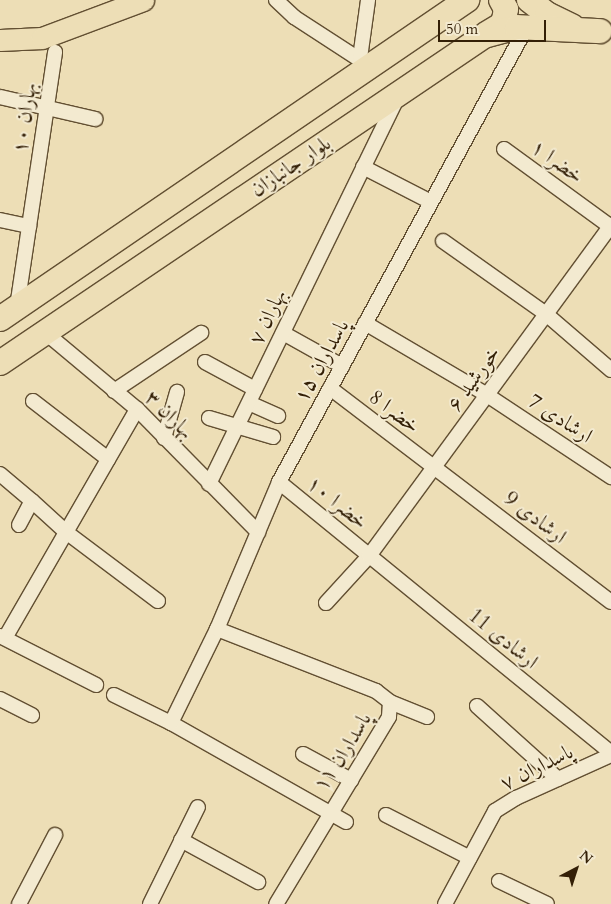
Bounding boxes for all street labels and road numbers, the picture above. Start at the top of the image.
street label: بهاران ۱۰ [8,81,42,155]
street label: بلوار جانبازان [246,131,336,203]
street label: خضرا ۱ [526,135,588,189]
street label: بهاران ۷ [244,285,292,349]
street label: پاسداران ۱۵ [289,315,355,407]
street label: خورشید ۶ [442,342,506,416]
street label: بهاران ۳ [139,385,199,445]
street label: خضرا 8 [364,385,424,439]
street label: ارشادی 7 [523,389,597,449]
street label: خضرا ۱۰ [302,471,372,535]
street label: ارشادی 9 [499,486,571,550]
street label: ارشادی 11 [463,603,543,675]
street label: پاسداران ١١ [311,708,377,796]
street label: پاسداران ۷ [496,740,578,796]

